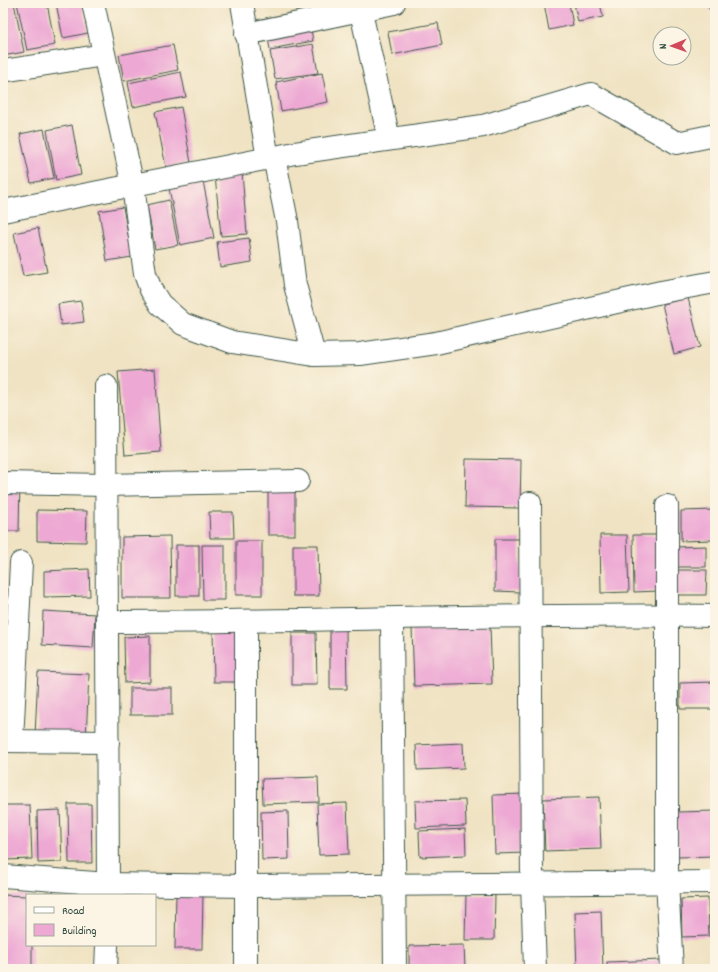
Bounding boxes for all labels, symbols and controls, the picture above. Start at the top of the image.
north arrow [652,26,692,66]
text: N [656,43,672,49]
legend [26,894,156,946]
text: Road [62,903,84,920]
text: Building [62,923,97,940]

